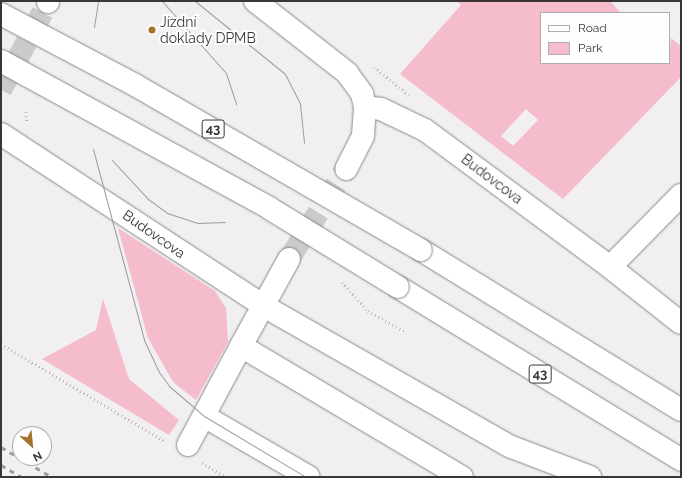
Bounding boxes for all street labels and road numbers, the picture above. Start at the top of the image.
road number: 43 [201,118,225,140]
street label: Budovcova [458,151,526,207]
street label: Budovcova [120,206,188,262]
road number: 43 [528,363,552,385]

